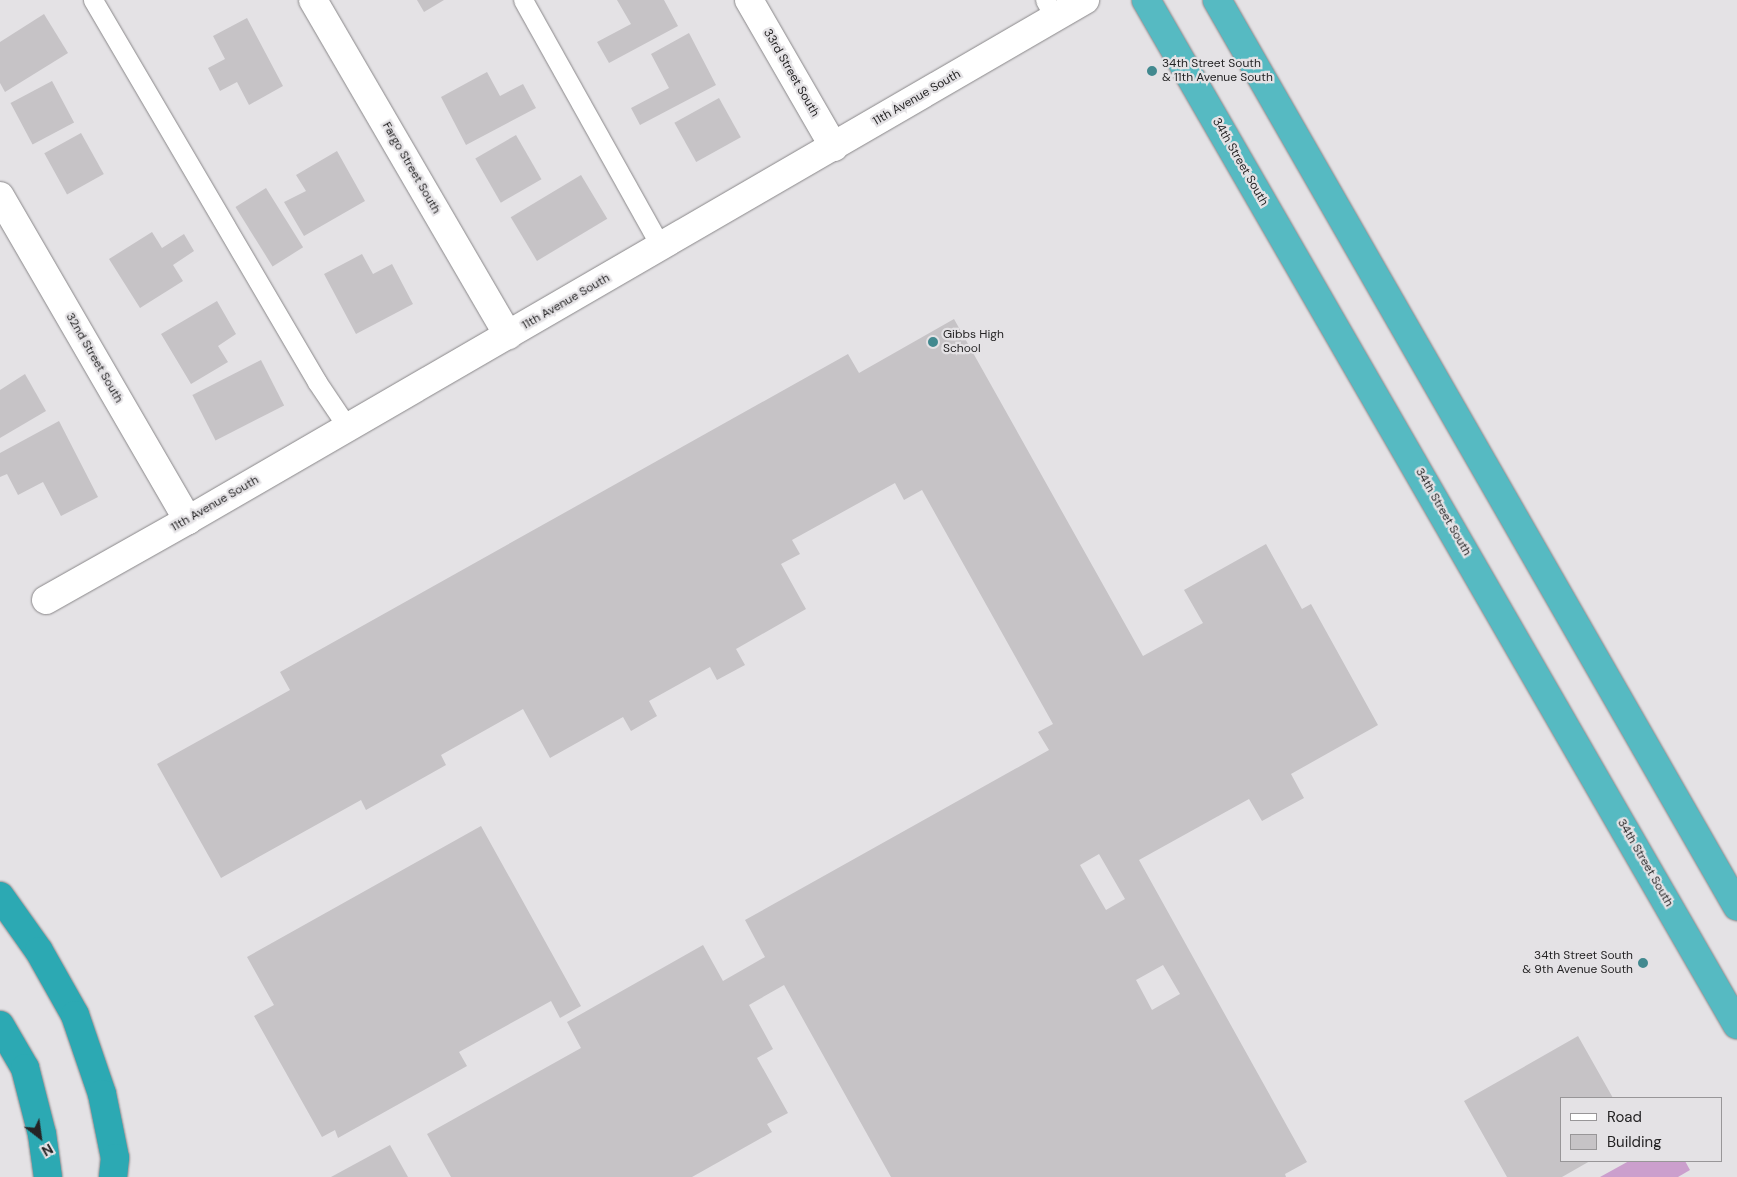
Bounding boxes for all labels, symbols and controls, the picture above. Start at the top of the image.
street label: 33rd Street South [760,27,822,119]
place label: 34th Street South & 11th Avenue South [1162,57,1273,85]
marker: 34th Street South & 11th Avenue South [1146,65,1158,77]
street label: 11th Avenue South [871,67,963,129]
street label: 34th Street South [1209,116,1271,208]
street label: Fargo Street South [379,120,443,216]
street label: 11th Avenue South [520,271,612,333]
street label: 32nd Street South [62,311,126,405]
place label: Gibbs High School [943,328,1004,356]
marker: Gibbs High School [927,336,939,348]
street label: 34th Street South [1412,466,1474,558]
street label: 11th Avenue South [169,473,261,535]
street label: 34th Street South [1614,817,1676,909]
place label: 34th Street South & 9th Avenue South [1522,949,1633,977]
marker: 34th Street South & 9th Avenue South [1637,957,1649,969]
legend [1560,1097,1722,1162]
text: Road [1607,1107,1642,1127]
north arrow [15,1112,65,1162]
text: Building [1607,1132,1662,1152]
text: N [39,1140,56,1160]

